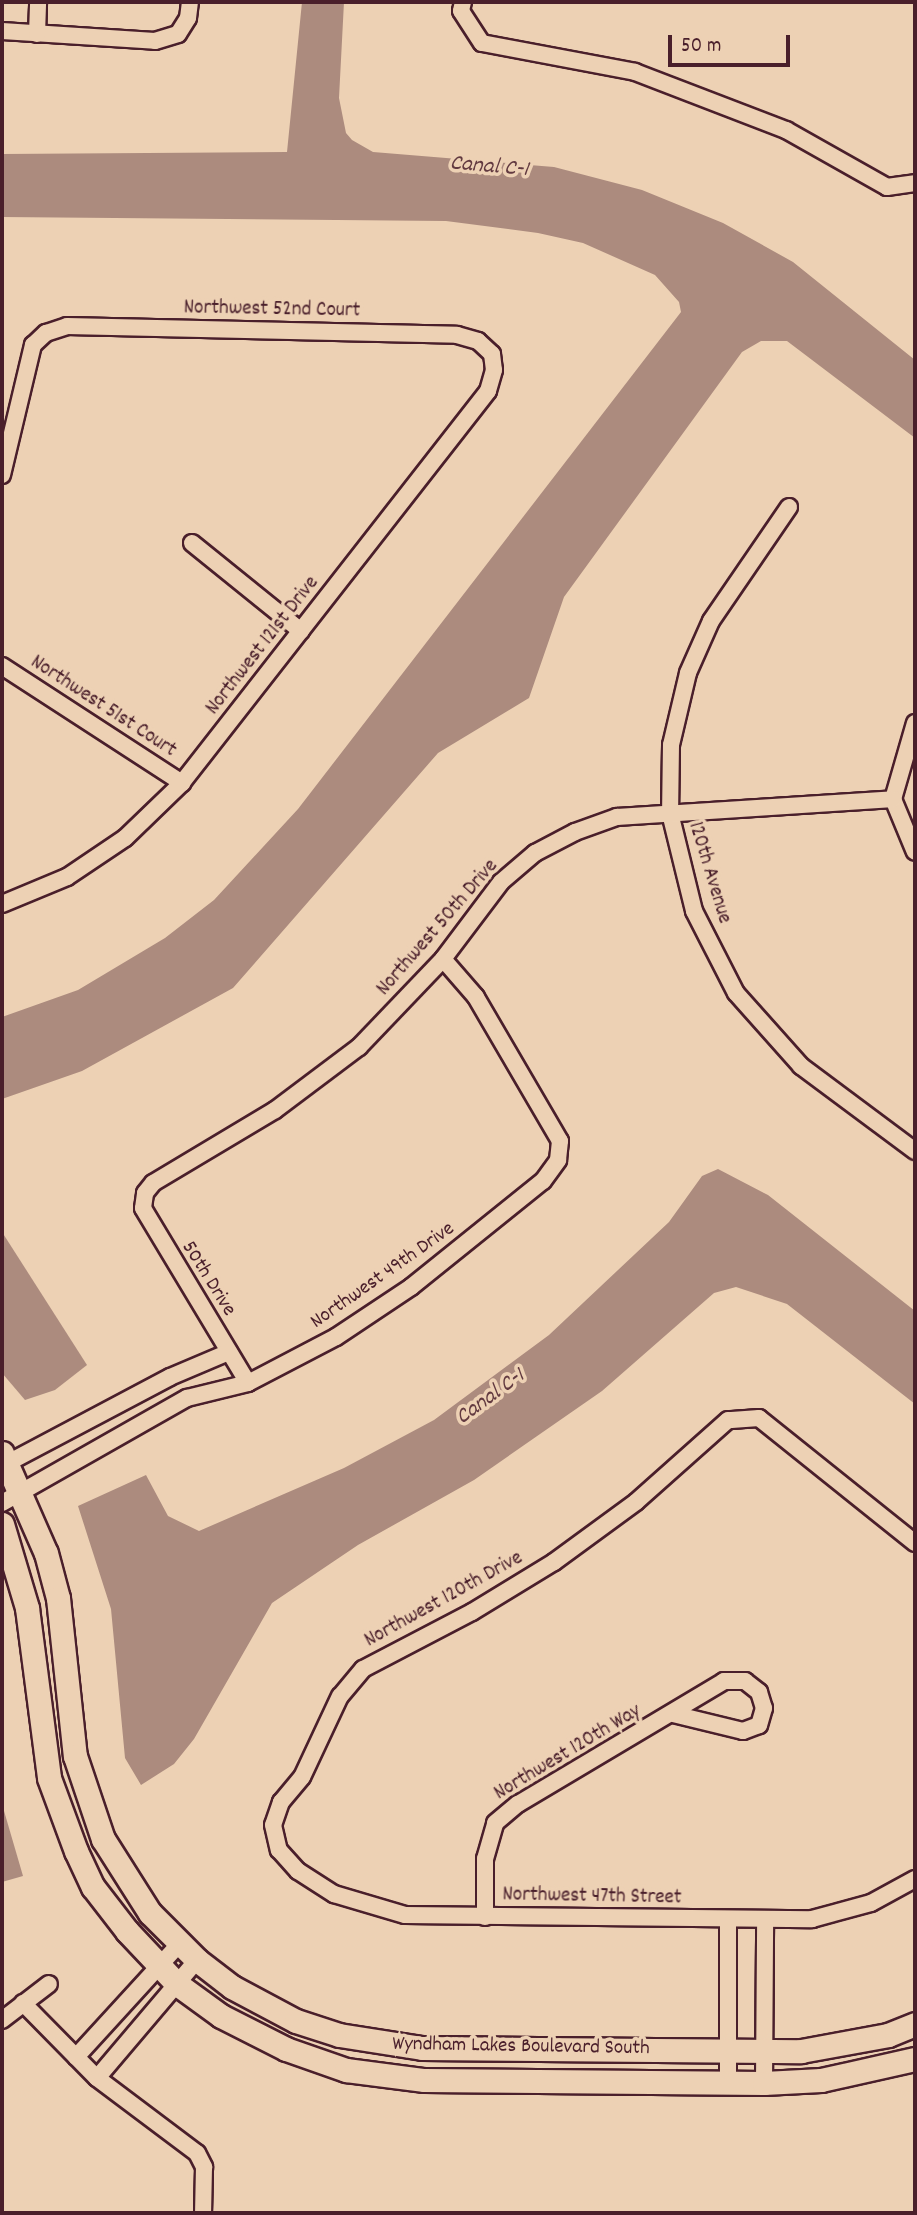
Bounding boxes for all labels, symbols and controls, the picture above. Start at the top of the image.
scale bar [672,21,794,65]
text: 50 m [681,32,721,62]
water label: Canal C-1 [449,151,529,185]
street label: Northwest 52nd Court [183,296,361,324]
street label: Northwest 121st Drive [201,572,325,720]
street label: Northwest 51st Court [25,650,181,764]
street label: 120th Avenue [682,819,736,927]
street label: Northwest 50th Drive [372,855,504,1001]
street label: Northwest 49th Drive [306,1217,460,1335]
street label: 50th Drive [175,1237,241,1321]
water label: Canal C-1 [451,1364,531,1432]
street label: Northwest 120th Drive [361,1546,527,1654]
street label: Northwest 120th Way [490,1699,646,1807]
street label: Northwest 47th Street [502,1883,682,1911]
street label: Wyndham Lakes Boulevard South [392,2032,650,2062]

